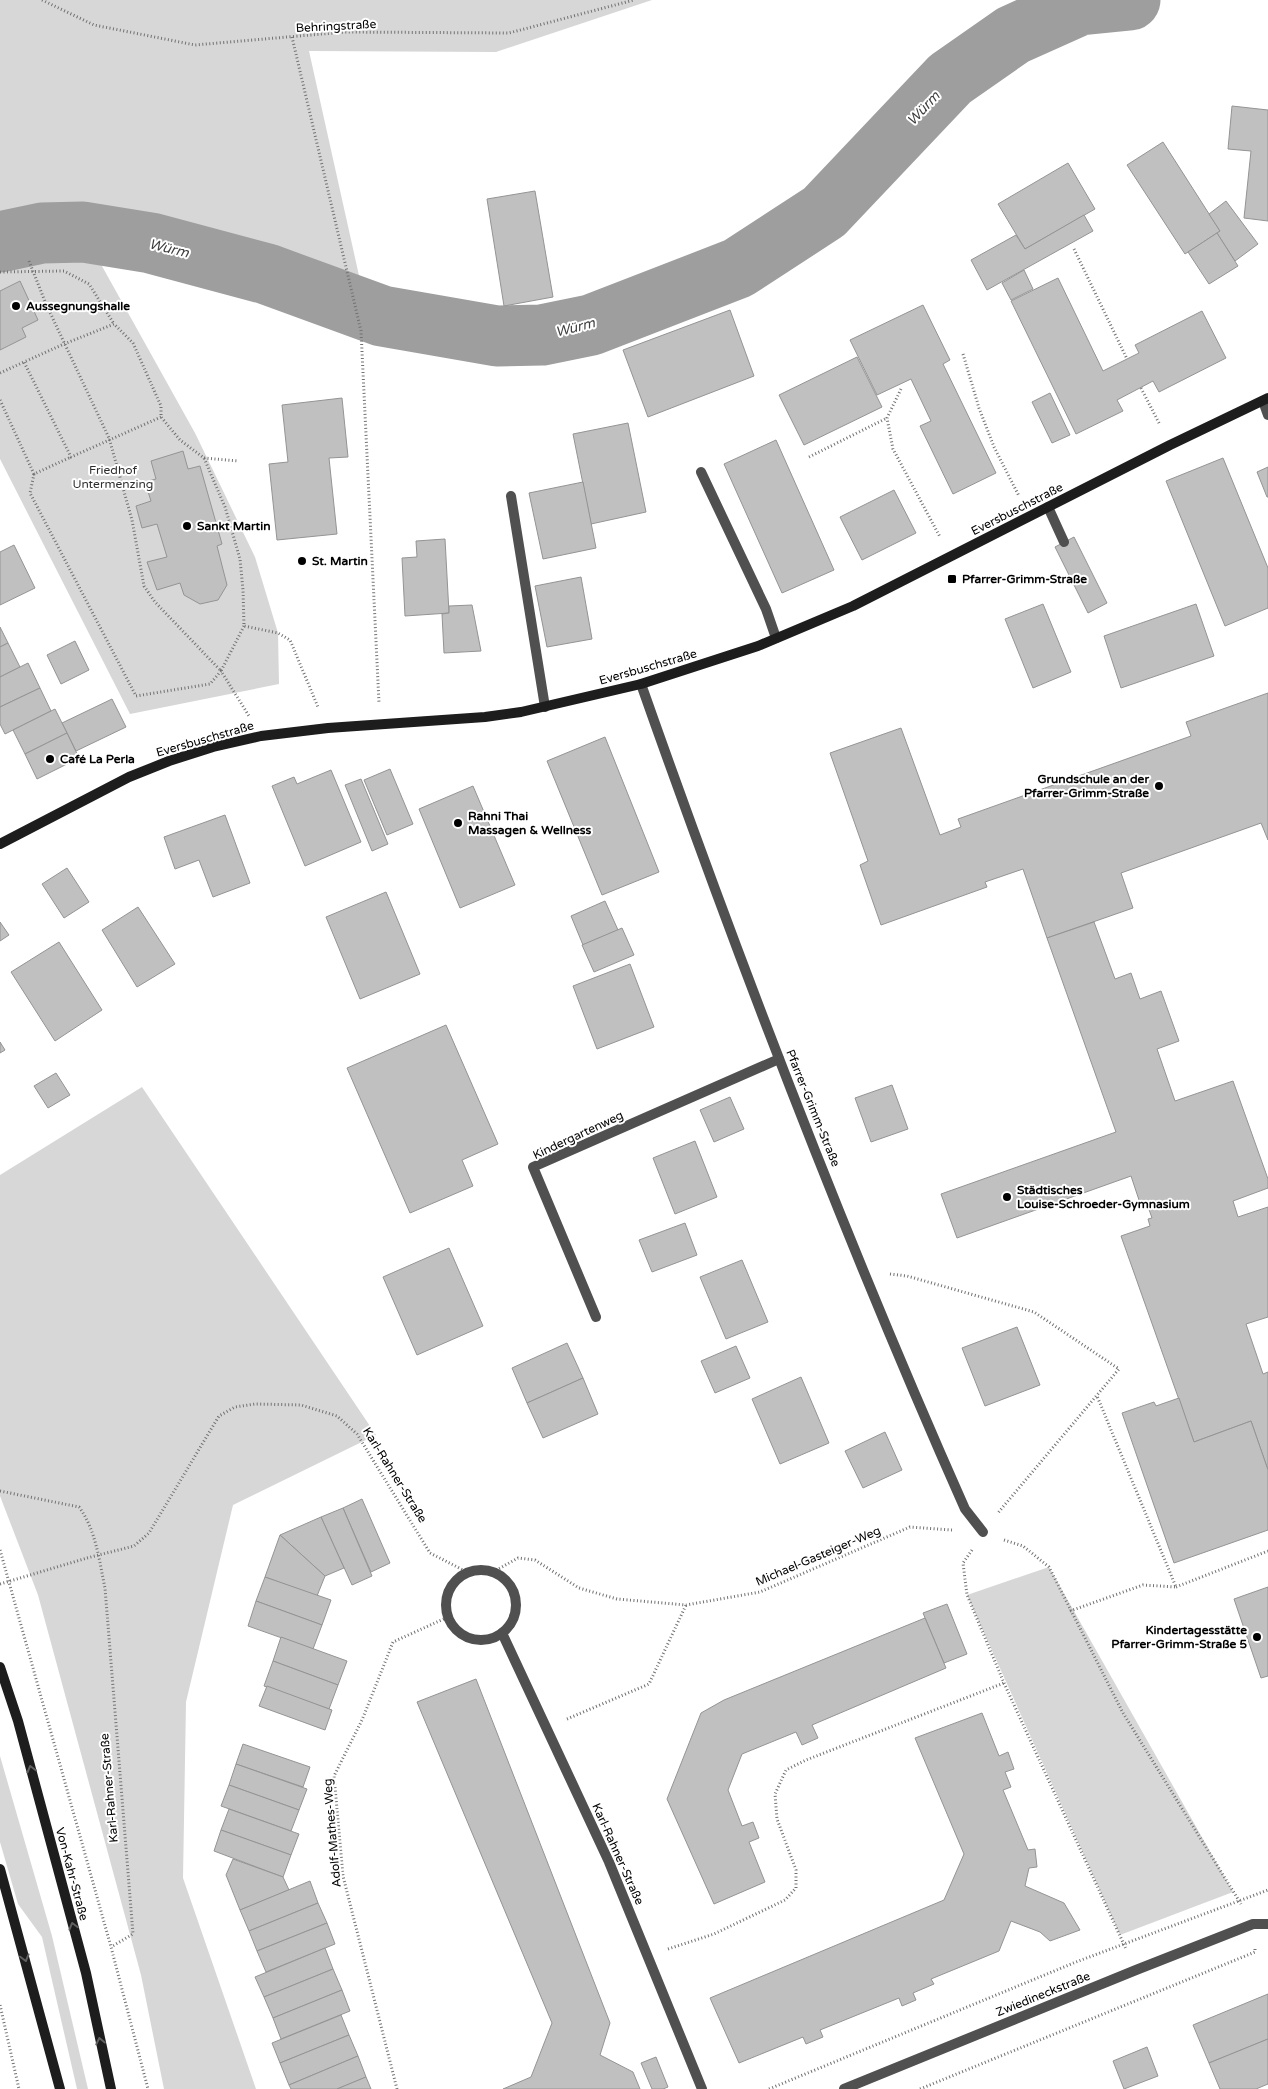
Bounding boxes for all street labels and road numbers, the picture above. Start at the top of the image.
street label: Behringstraße [295,17,377,35]
street label: Eversbuschstraße [969,480,1065,538]
street label: Eversbuschstraße [598,646,699,688]
street label: Eversbuschstraße [155,718,256,760]
street label: Pfarrer-Grimm-Straße [783,1047,843,1169]
street label: Kindergartenweg [530,1108,626,1162]
street label: Karl-Rahner-Straße [360,1425,430,1525]
street label: Michael-Gasteiger-Weg [753,1523,883,1589]
street label: Karl-Rahner-Straße [97,1733,121,1843]
street label: Adolf-Mathes-Weg [320,1778,344,1888]
street label: Karl-Rahner-Straße [589,1801,647,1907]
street label: Von-Kahr-Straße [53,1826,91,1922]
street label: Zwiedineckstraße [994,1969,1092,2019]

